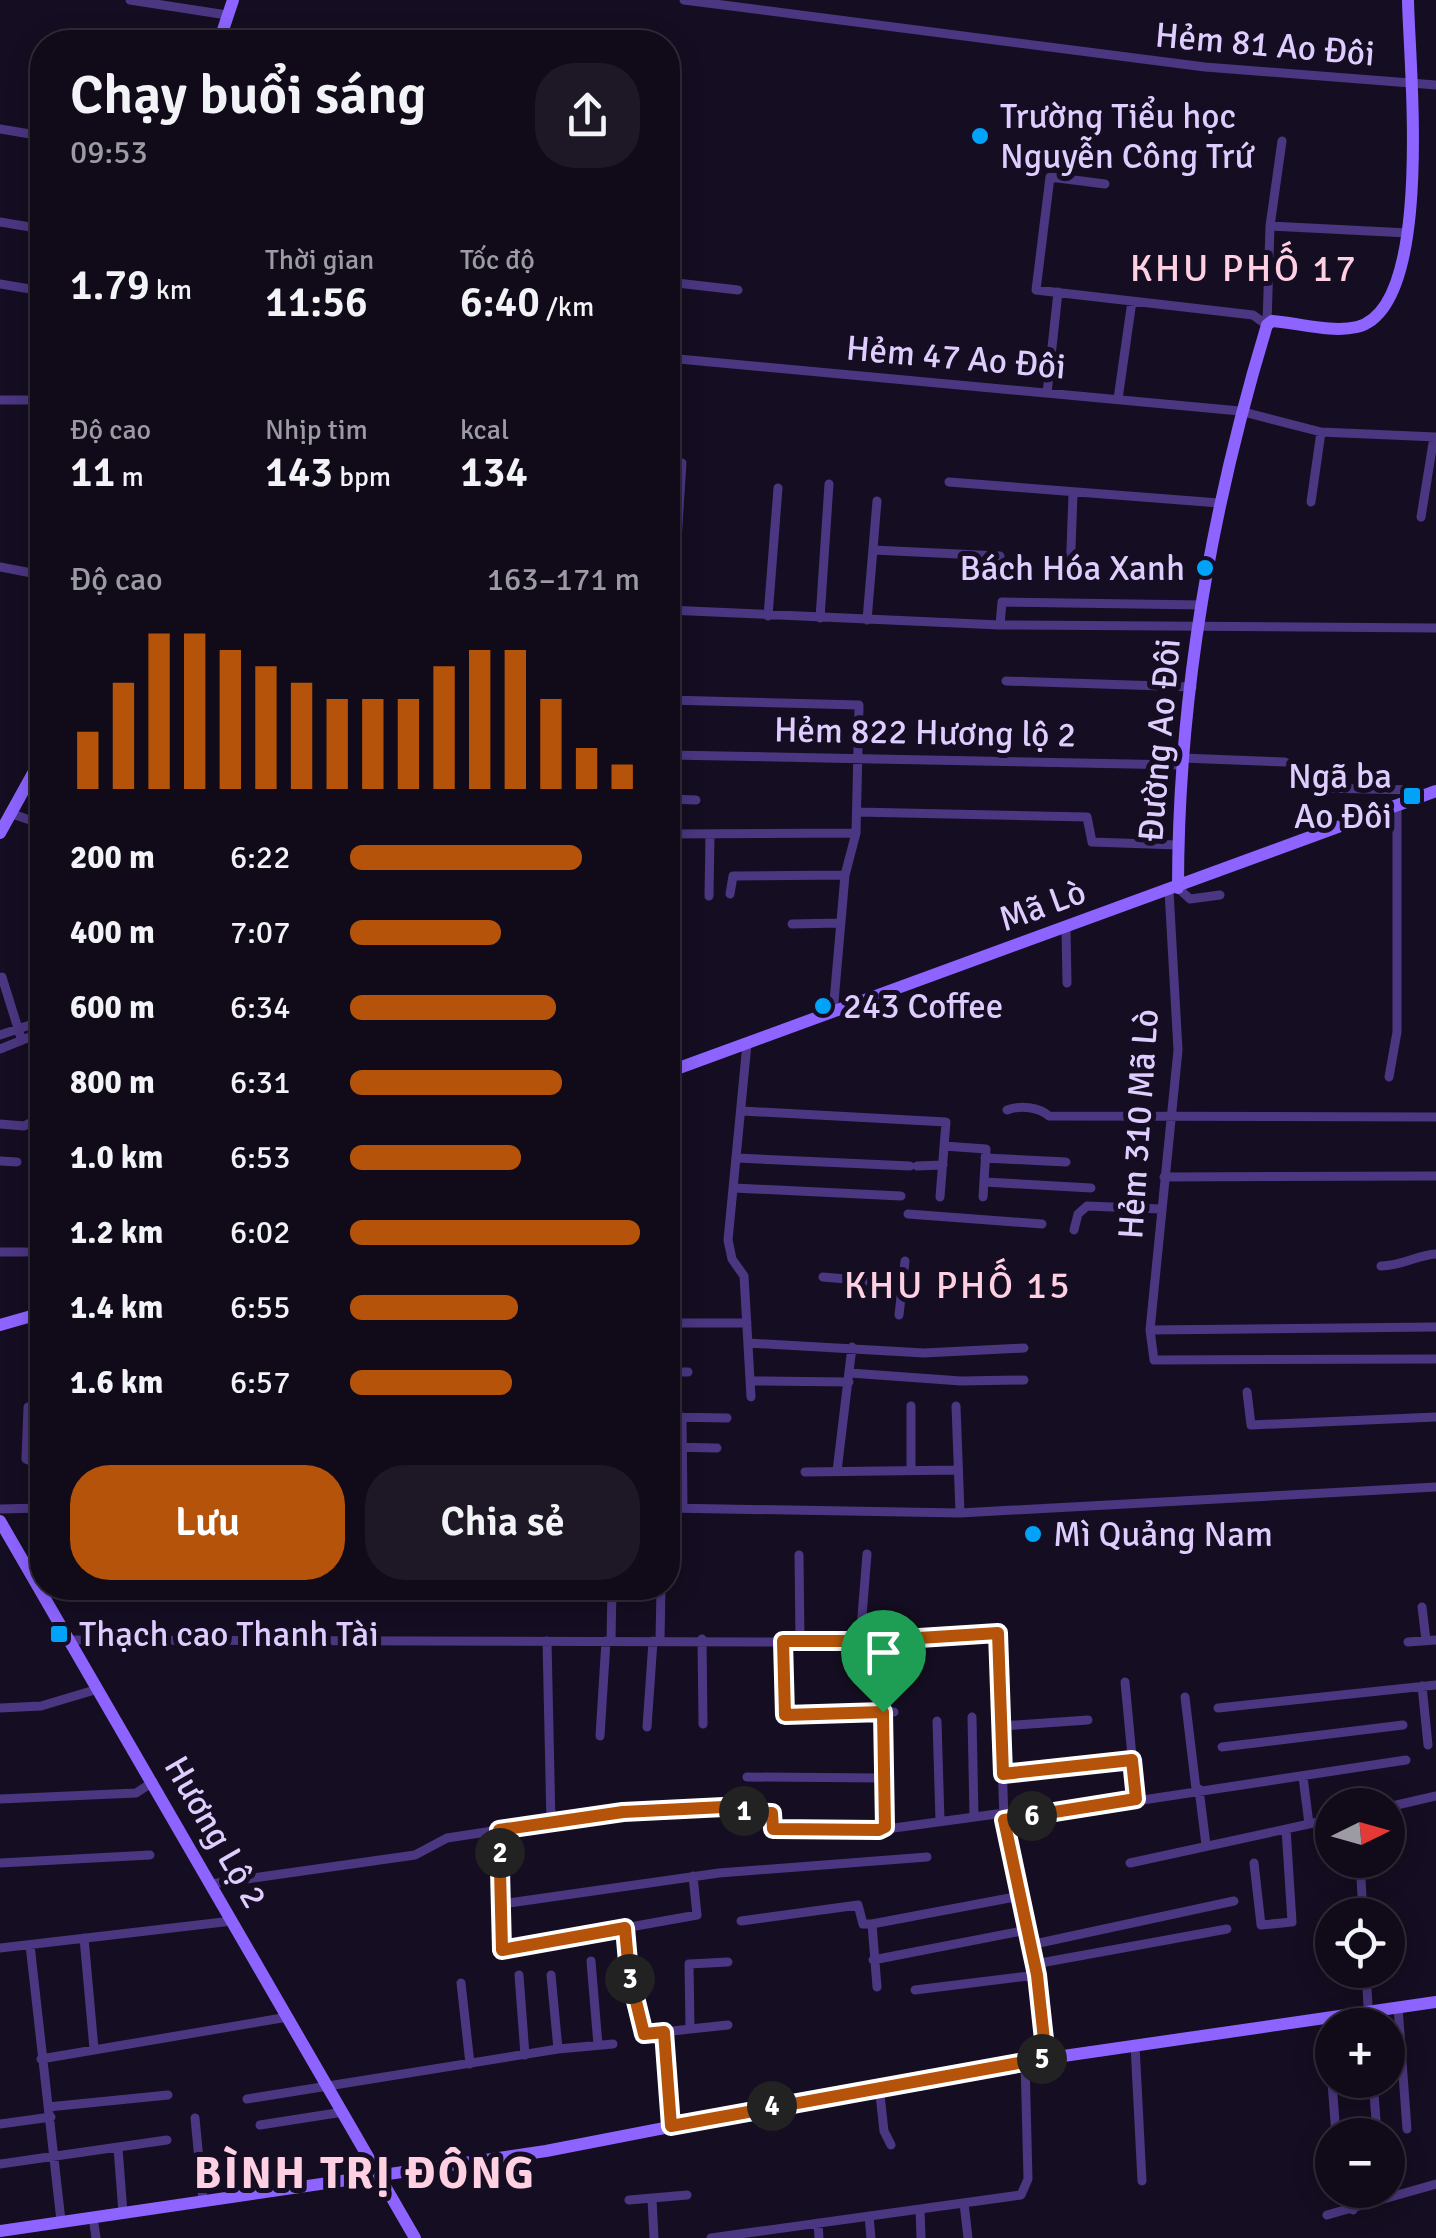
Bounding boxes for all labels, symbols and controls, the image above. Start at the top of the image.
street label: Hẻm 81 Ao Đôi [1153,13,1376,76]
text: Chạy buổi sáng [70,61,427,129]
button: share [535,63,640,168]
place label: Trường Tiểu học Nguyễn Công Trứ [1000,95,1255,178]
marker: Trường Tiểu học Nguyễn Công Trứ [969,125,991,147]
text: 09:53 [70,133,148,172]
district label: KHU PHỐ 17 [1130,240,1358,292]
text: Thời gian [265,243,374,277]
text: Tốc độ [460,243,535,277]
text: 1.79 [70,260,150,311]
text: km [150,273,192,307]
text: 11:56 [265,277,368,328]
text: 6:40 [460,277,540,328]
text: /km [540,290,594,324]
street label: Hẻm 47 Ao Đôi [844,326,1067,389]
text: Độ cao [70,413,151,447]
text: Nhịp tim [265,413,368,447]
text: kcal [460,413,509,447]
text: 11 [70,447,115,498]
text: 143 [265,447,333,498]
text: 134 [460,447,528,498]
text: m [115,460,144,494]
text: bpm [333,460,391,494]
place label: Bách Hóa Xanh [960,547,1185,590]
marker: Bách Hóa Xanh [1194,557,1216,579]
text: Độ cao [70,560,163,599]
text: 163–171 m [487,560,640,599]
street label: Đường Ao Đôi [1129,637,1190,843]
street label: Hẻm 822 Hương lộ 2 [774,708,1076,757]
place label: Ngã ba Ao Đôi [1288,755,1392,838]
marker: Ngã ba Ao Đôi [1401,785,1423,807]
text: 200 m [70,838,155,877]
text: 6:22 [230,838,290,877]
street label: Mã Lò [993,870,1091,941]
text: 400 m [70,913,155,952]
text: 7:07 [230,913,290,952]
place label: 243 Coffee [843,985,1003,1028]
text: 600 m [70,988,155,1027]
text: 6:34 [230,988,290,1027]
marker: 243 Coffee [812,995,834,1017]
street label: Hẻm 310 Mã Lò [1109,1008,1168,1240]
text: 800 m [70,1063,155,1102]
text: 6:31 [230,1063,290,1102]
text: 1.0 km [70,1138,163,1177]
text: 6:53 [230,1138,290,1177]
text: 1.2 km [70,1213,163,1252]
text: 6:02 [230,1213,290,1252]
district label: KHU PHỐ 15 [844,1257,1072,1309]
text: 1.4 km [70,1288,163,1327]
text: 6:55 [230,1288,290,1327]
text: 1.6 km [70,1363,163,1402]
text: 6:57 [230,1363,290,1402]
button: Lưu [70,1465,345,1580]
button: Chia sẻ [365,1465,640,1580]
place label: Mì Quảng Nam [1053,1513,1273,1556]
marker: Mì Quảng Nam [1022,1523,1044,1545]
pin [841,1610,926,1713]
place label: Thạch cao Thanh Tài [79,1613,379,1656]
marker: Thạch cao Thanh Tài [48,1623,70,1645]
icon: arrive [856,1625,911,1680]
street label: Hương Lộ 2 [155,1749,276,1916]
pin: 1 [719,1786,769,1836]
north arrow [1315,1788,1405,1878]
map controls [1315,1788,1405,2208]
pin: 6 [1007,1791,1057,1841]
text: 1 [736,1794,752,1828]
text: 6 [1024,1799,1040,1833]
pin: 2 [475,1828,525,1878]
text: 2 [492,1836,508,1870]
button: locate [1315,1898,1405,1988]
pin: 3 [605,1954,655,2004]
text: 3 [622,1962,638,1996]
button: + [1315,2008,1405,2098]
pin: 5 [1017,2034,1067,2084]
text: 5 [1034,2042,1050,2076]
pin: 4 [747,2081,797,2131]
text: 4 [764,2089,780,2123]
button: − [1315,2118,1405,2208]
district label: BÌNH TRỊ ĐÔNG [194,2145,536,2201]

